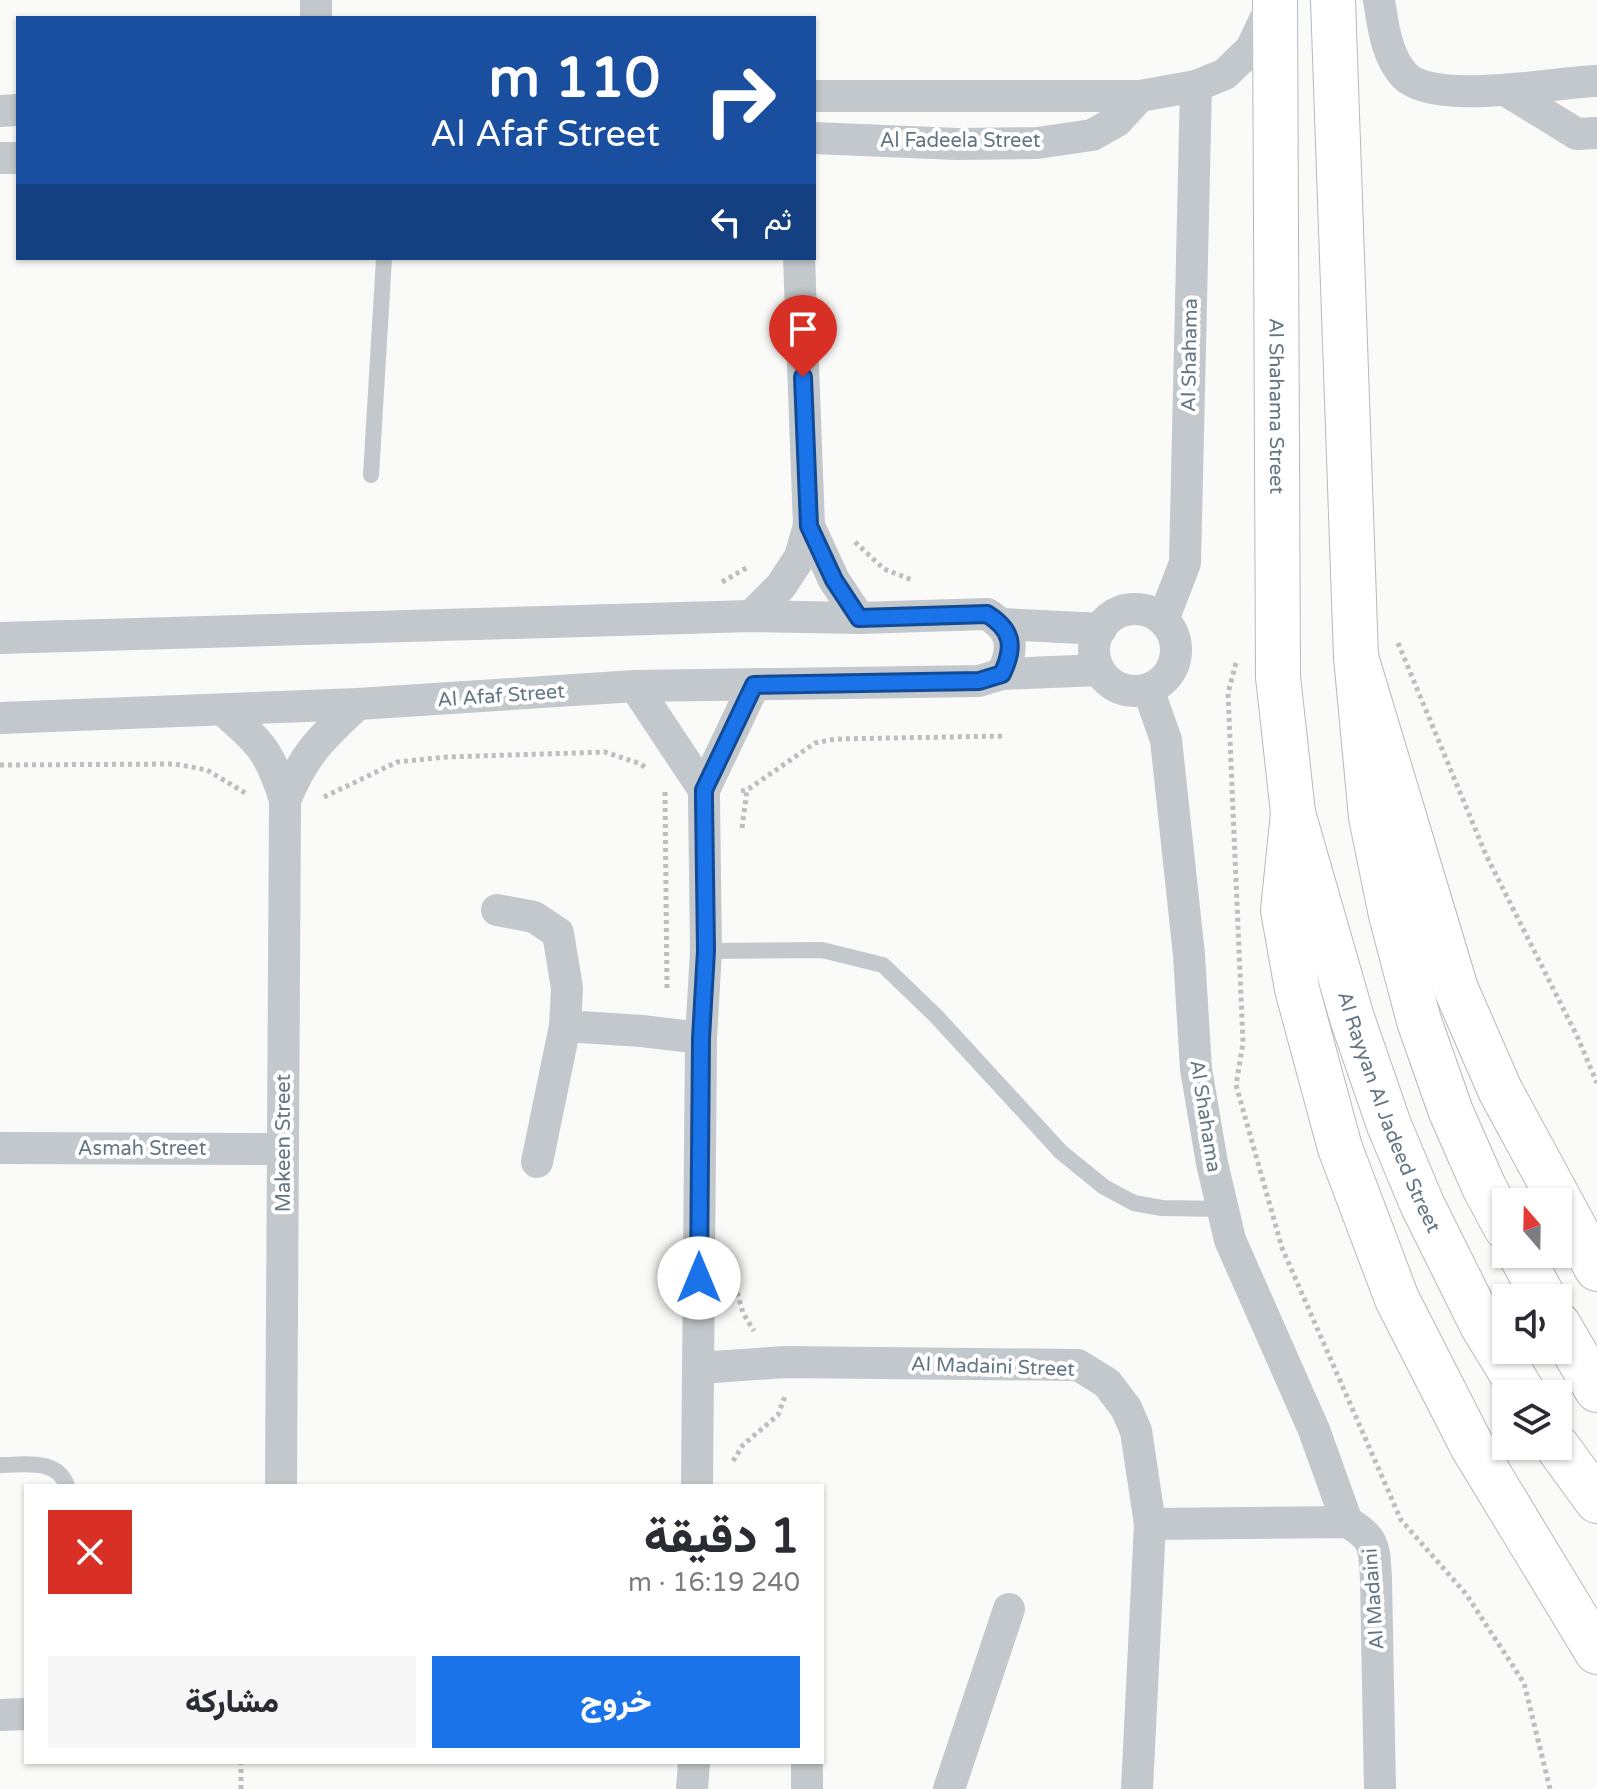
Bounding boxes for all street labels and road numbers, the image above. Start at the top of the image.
street label: Al Fadeela Street [880,129,1041,153]
street label: Al Shahama [1177,298,1203,412]
street label: Al Shahama Street [1263,318,1288,494]
street label: Al Afaf Street [436,680,566,712]
street label: Al Rayyan Al Jadeed Street [1332,989,1445,1237]
street label: Al Shahama [1184,1058,1226,1174]
street label: Makeen Street [272,1073,296,1212]
street label: Asmah Street [78,1137,207,1161]
street label: Al Madaini Street [911,1352,1076,1382]
street label: Al Madaini [1358,1547,1390,1650]

